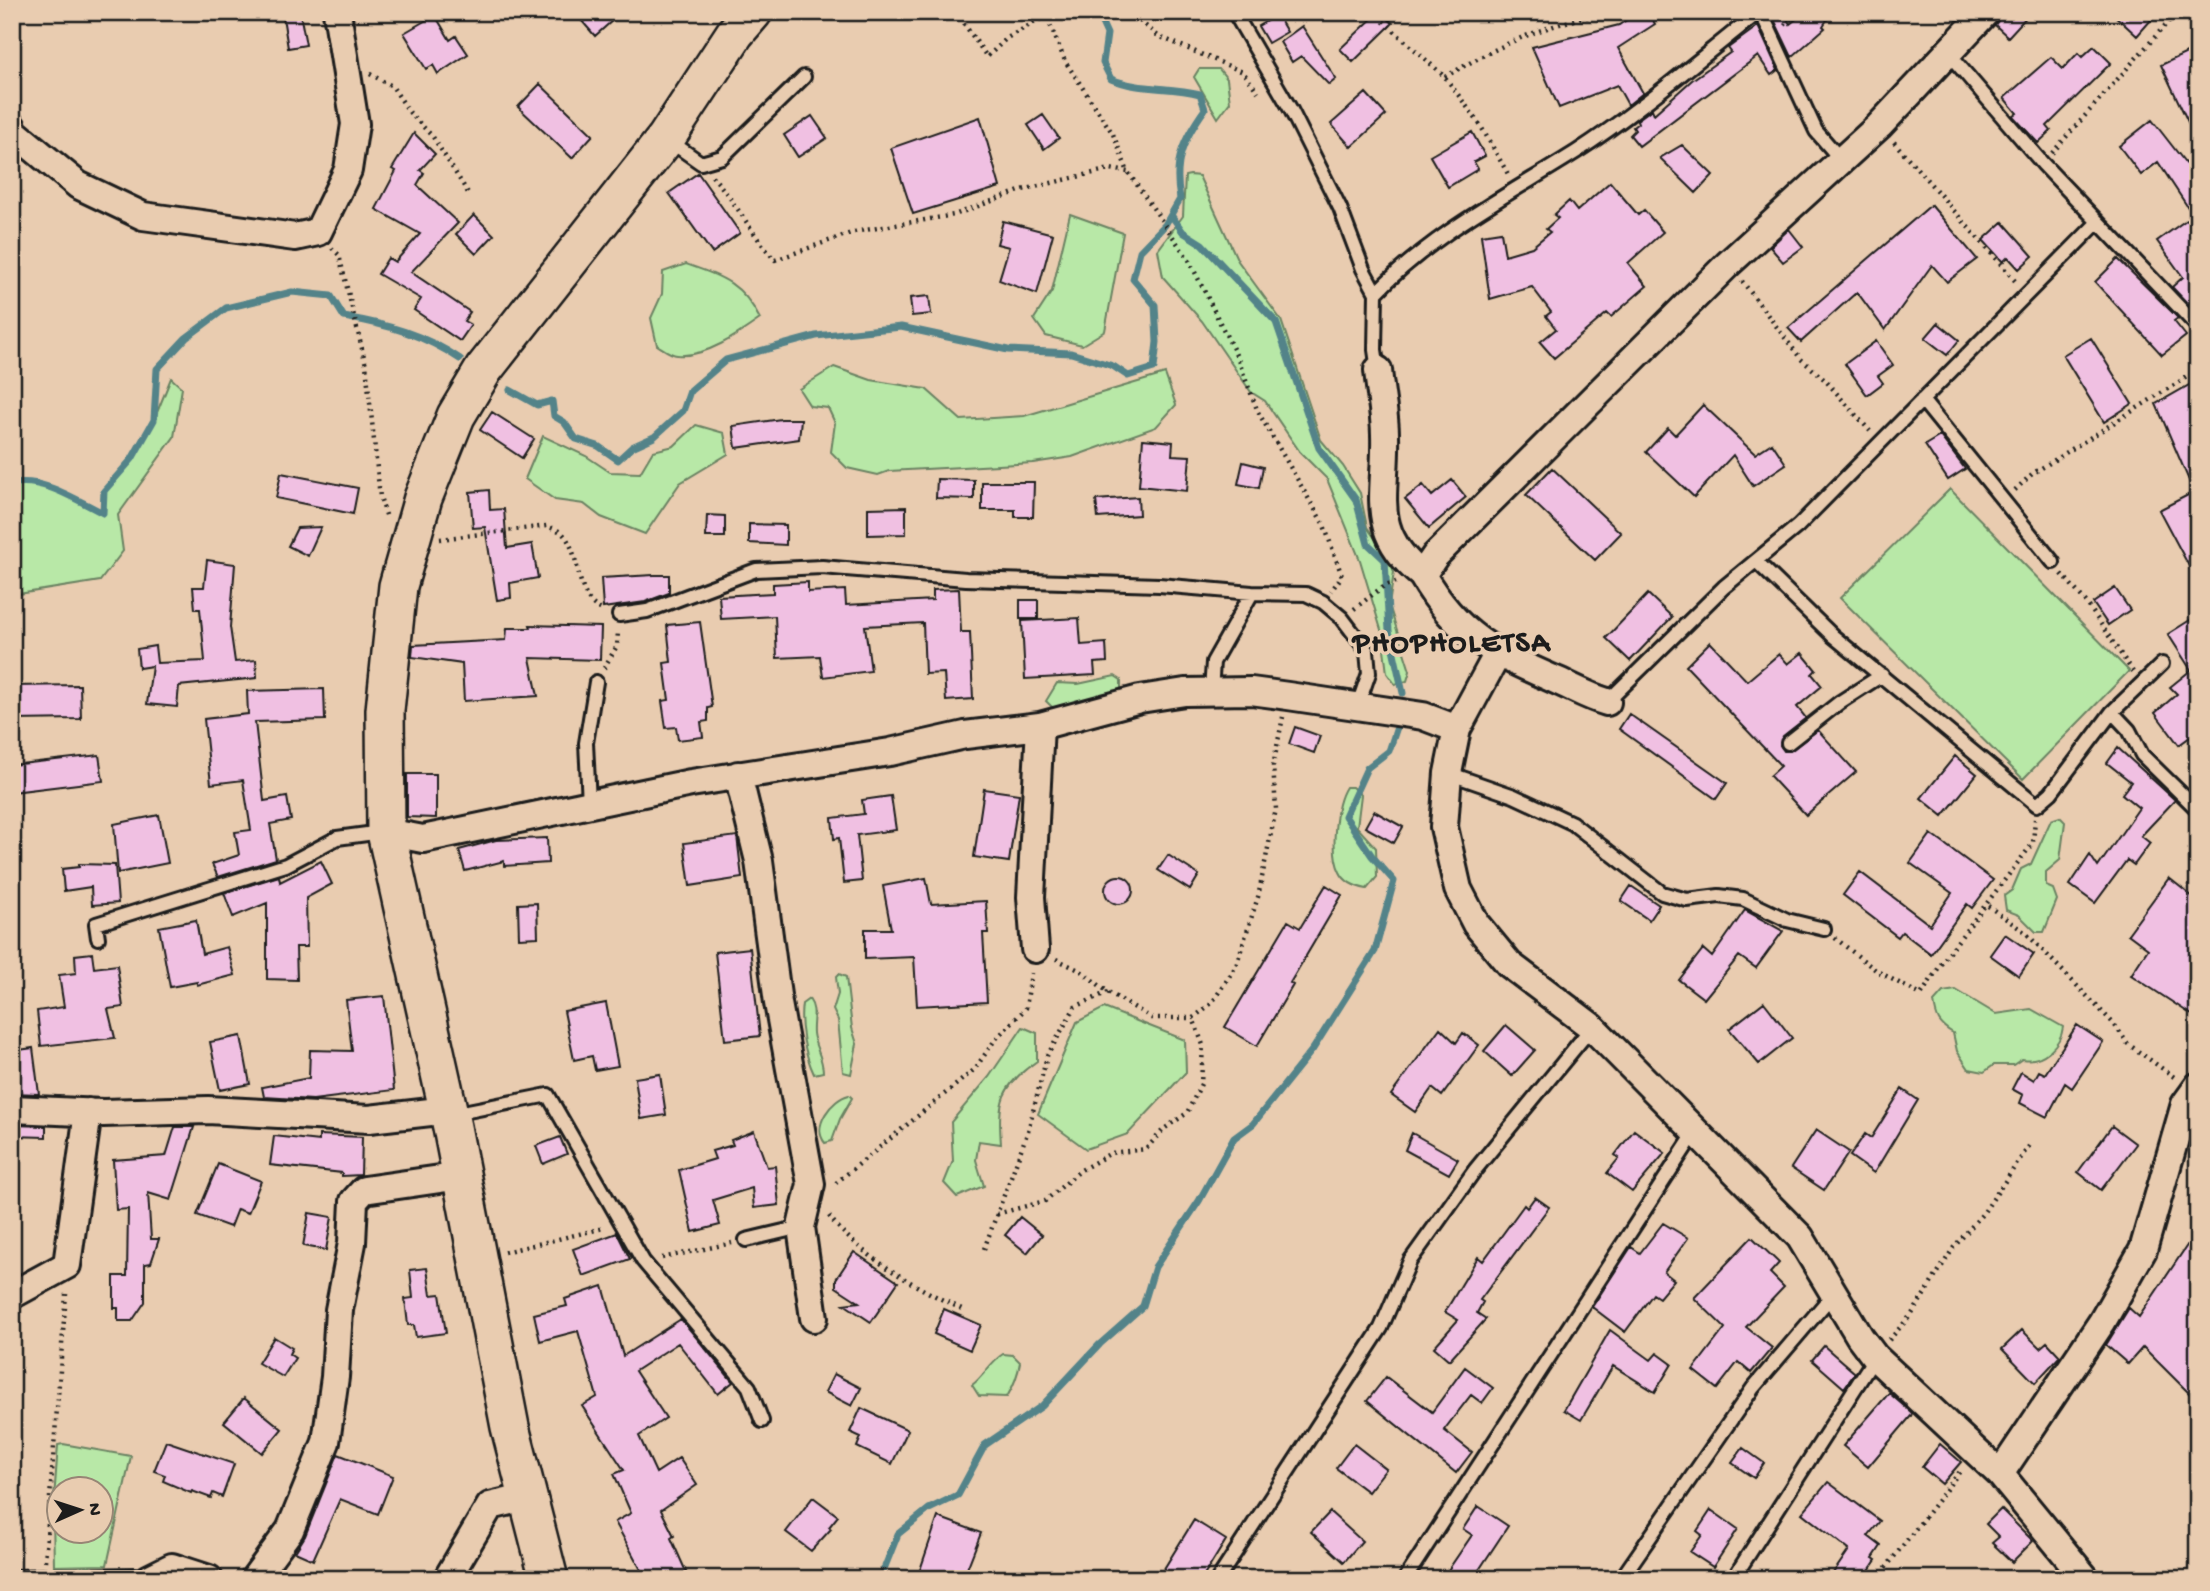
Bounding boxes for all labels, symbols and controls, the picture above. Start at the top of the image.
district label: PHOPHOLETSA [1351,628,1551,663]
north arrow [46,1476,116,1546]
text: N [82,1502,105,1516]

